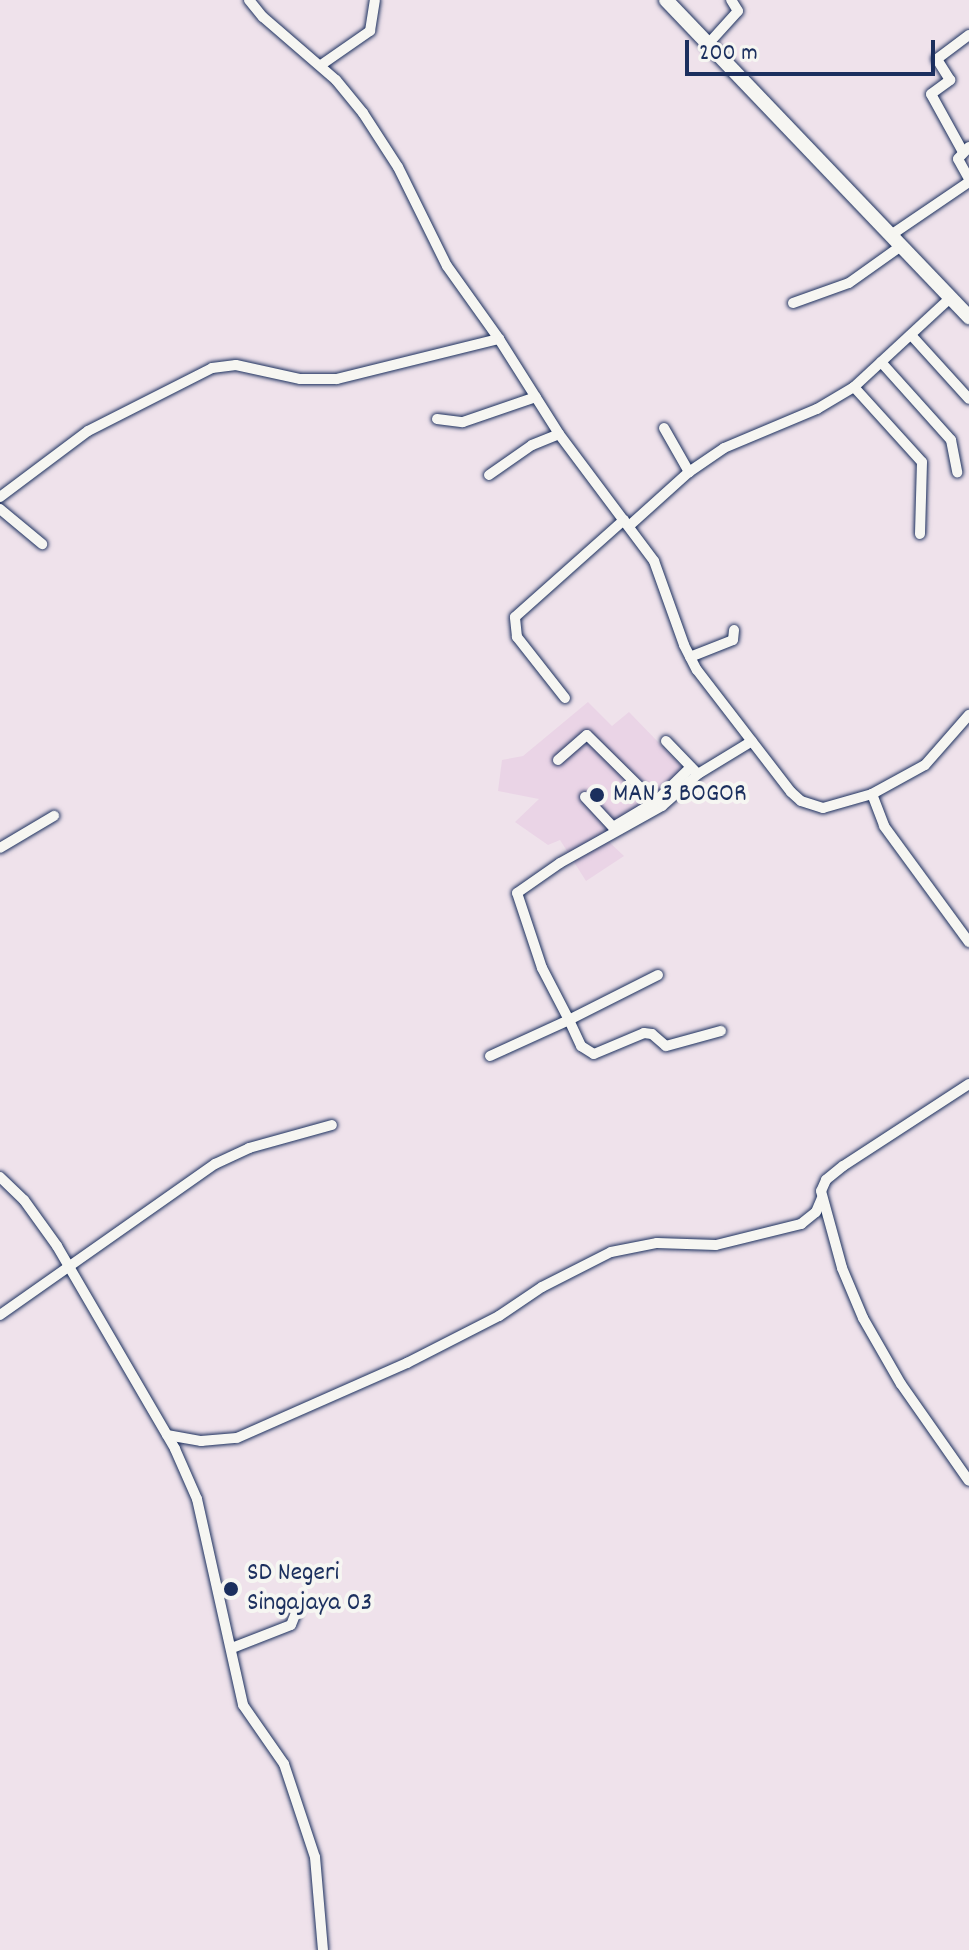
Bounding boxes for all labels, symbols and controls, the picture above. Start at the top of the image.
scale bar [689,24,939,74]
text: 200 m [699,37,758,71]
place label: MAN 3 BOGOR [613,779,747,811]
marker: MAN 3 BOGOR [588,786,606,804]
place label: SD Negeri Singajaya 03 [247,1558,372,1620]
marker: SD Negeri Singajaya 03 [222,1580,240,1598]

